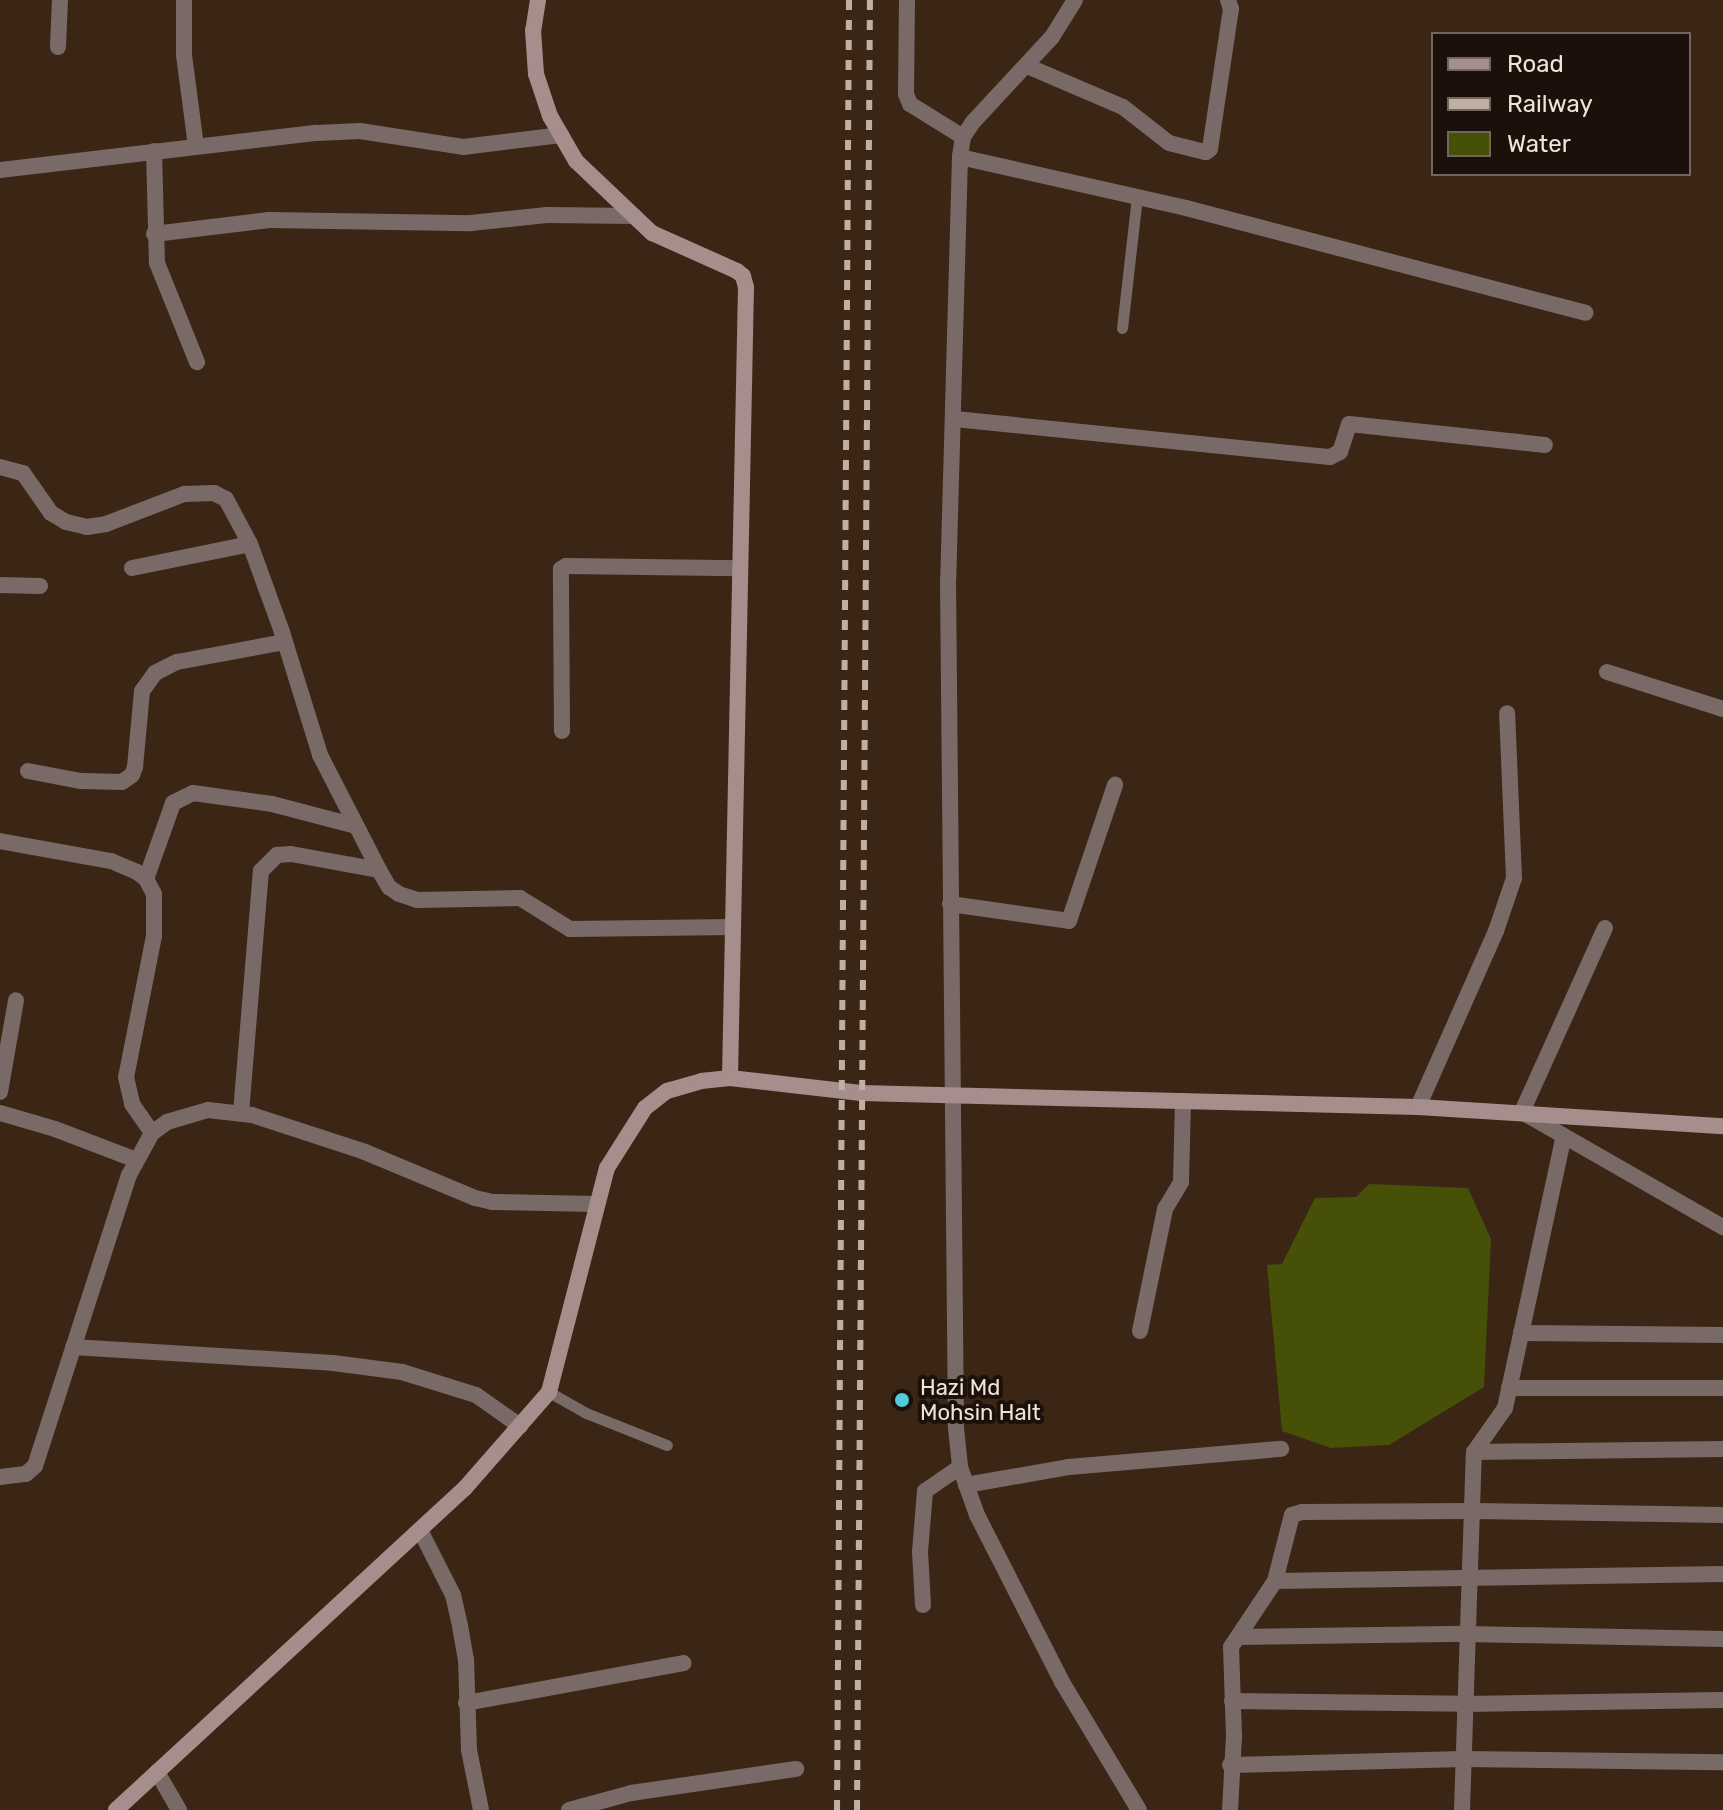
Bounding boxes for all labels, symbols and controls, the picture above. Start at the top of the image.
legend [1431,32,1691,176]
text: Road [1507,50,1564,78]
text: Railway [1507,90,1593,118]
text: Water [1507,130,1571,158]
place label: Hazi Md Mohsin Halt [920,1374,1041,1426]
marker: Hazi Md Mohsin Halt [891,1389,913,1411]

